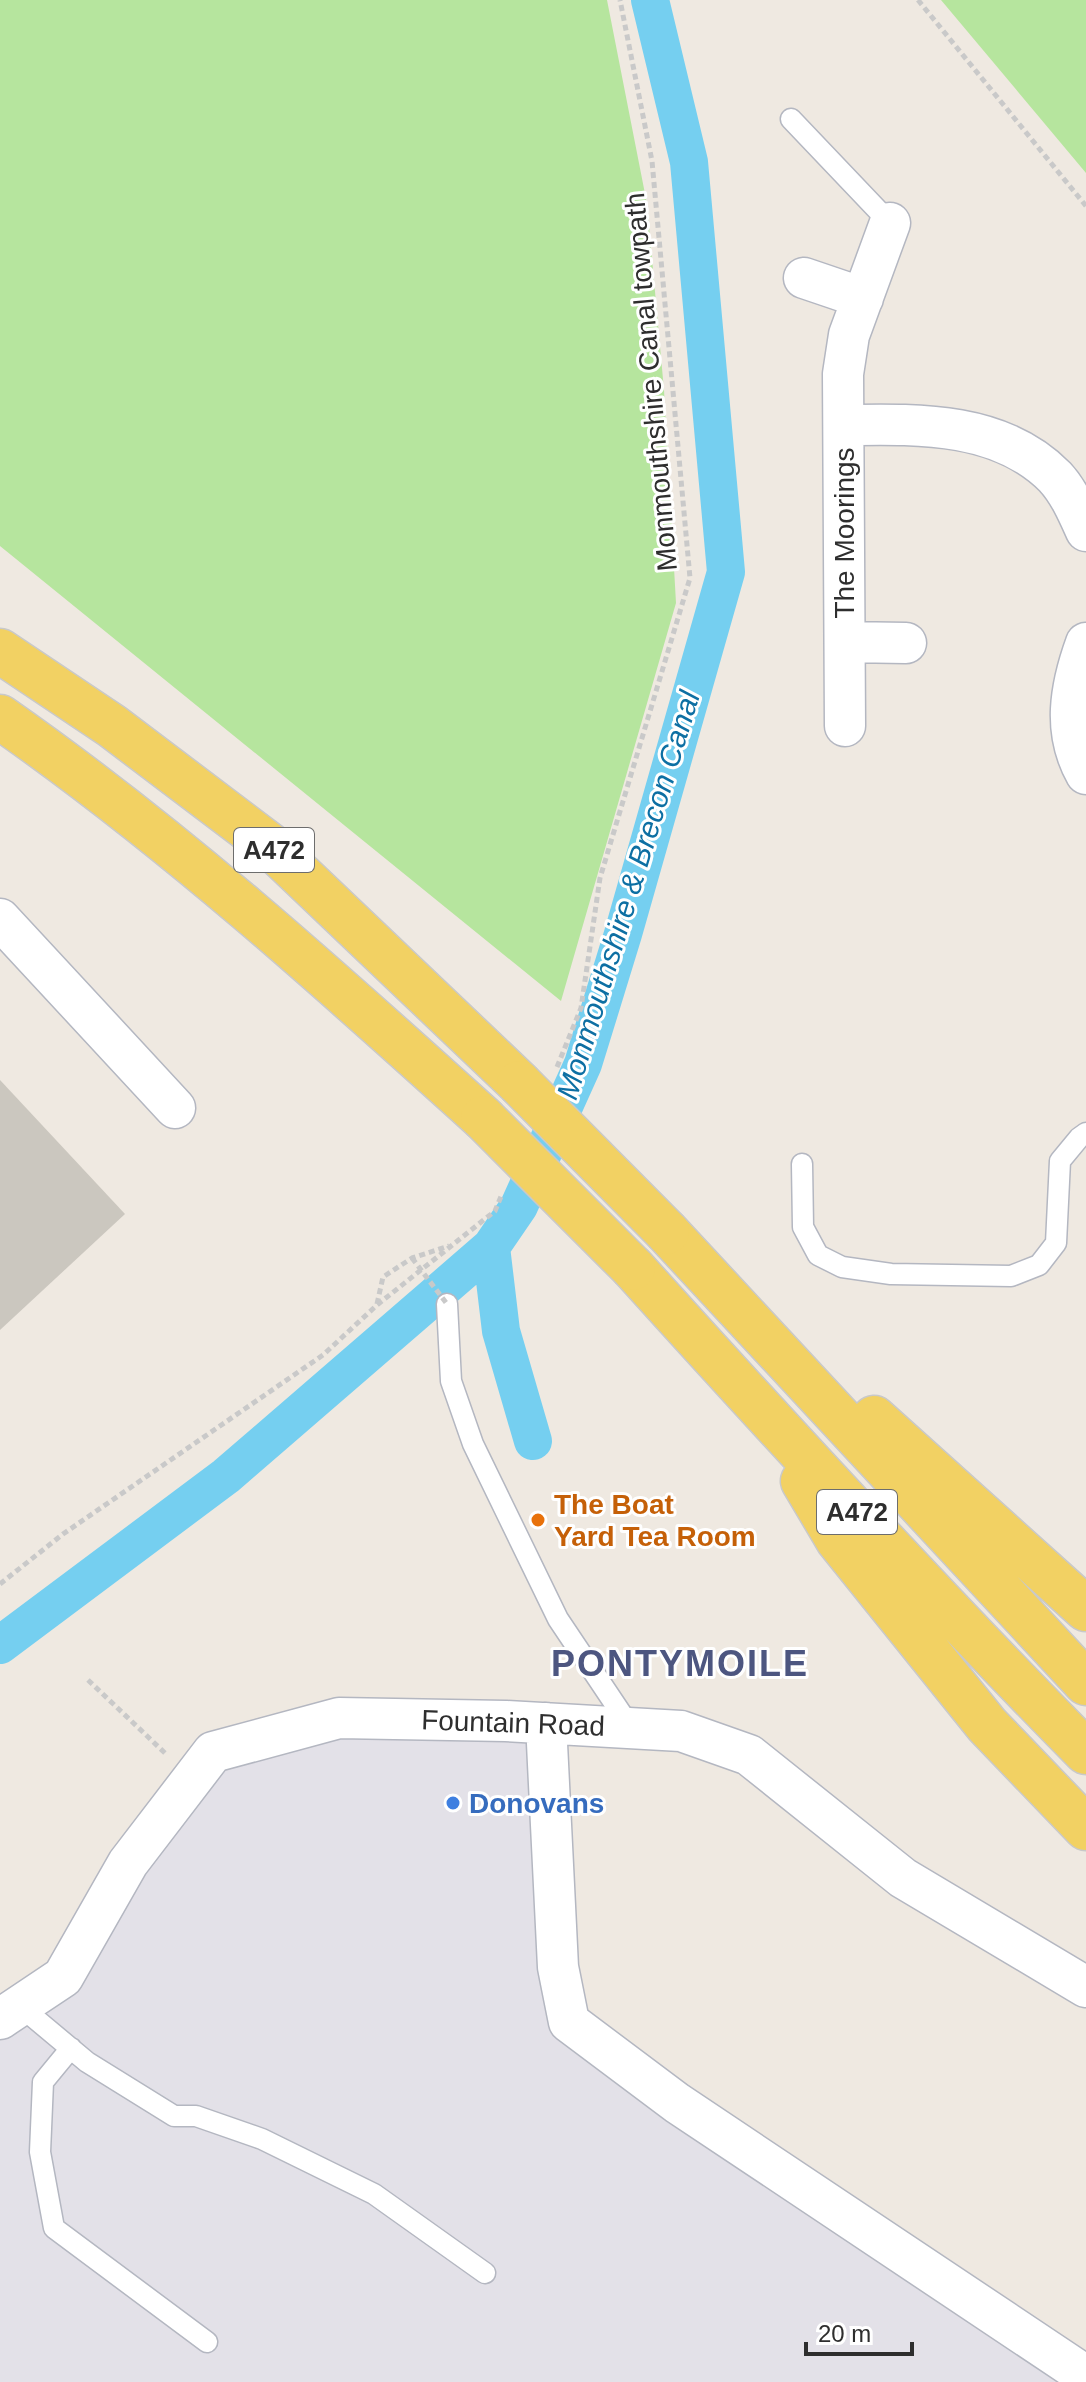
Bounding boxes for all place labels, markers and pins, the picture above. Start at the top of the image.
place label: The Boat Yard Tea Room [554,1489,756,1552]
marker: The Boat Yard Tea Room [529,1511,547,1529]
place label: Donovans [469,1788,604,1819]
marker: Donovans [444,1794,462,1812]

